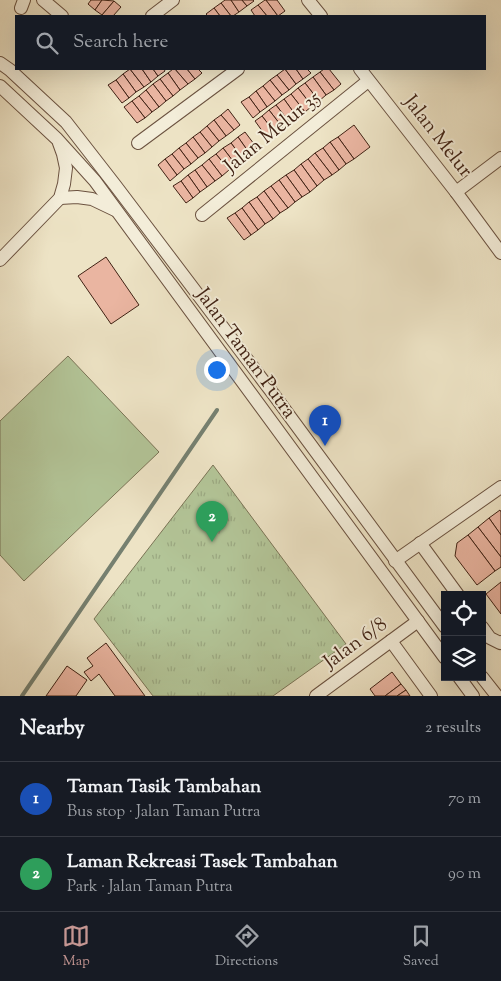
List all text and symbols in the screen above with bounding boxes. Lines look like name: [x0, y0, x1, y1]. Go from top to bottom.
search box: [15, 15, 486, 70]
icon: search: [33, 29, 61, 57]
text: Search here: [73, 29, 168, 56]
street label: Jalan Melur 35: [218, 85, 328, 182]
street label: Jalan Melur: [395, 89, 479, 185]
street label: Jalan Taman Putra: [187, 282, 302, 425]
your location: [204, 357, 230, 383]
pin: 1: [309, 405, 341, 446]
pin: 2: [196, 501, 228, 542]
map controls: [441, 591, 486, 681]
button: locate: [441, 591, 486, 636]
street label: Jalan 6/8: [317, 611, 394, 678]
button: layers: [441, 636, 486, 681]
text: Nearby: [20, 714, 85, 744]
text: 2 results: [425, 717, 481, 740]
text: Taman Tasik Tambahan: [67, 774, 261, 801]
text: 1: [33, 788, 39, 811]
text: 70 m: [448, 788, 481, 811]
text: Bus stop · Jalan Taman Putra: [67, 801, 260, 824]
text: Laman Rekreasi Tasek Tambahan: [67, 849, 338, 876]
text: 2: [32, 863, 40, 886]
text: 90 m: [448, 863, 481, 886]
text: Park · Jalan Taman Putra: [67, 876, 233, 899]
tab: Map: [62, 922, 90, 972]
tab: Directions: [215, 922, 278, 972]
tab: Saved: [403, 922, 439, 972]

